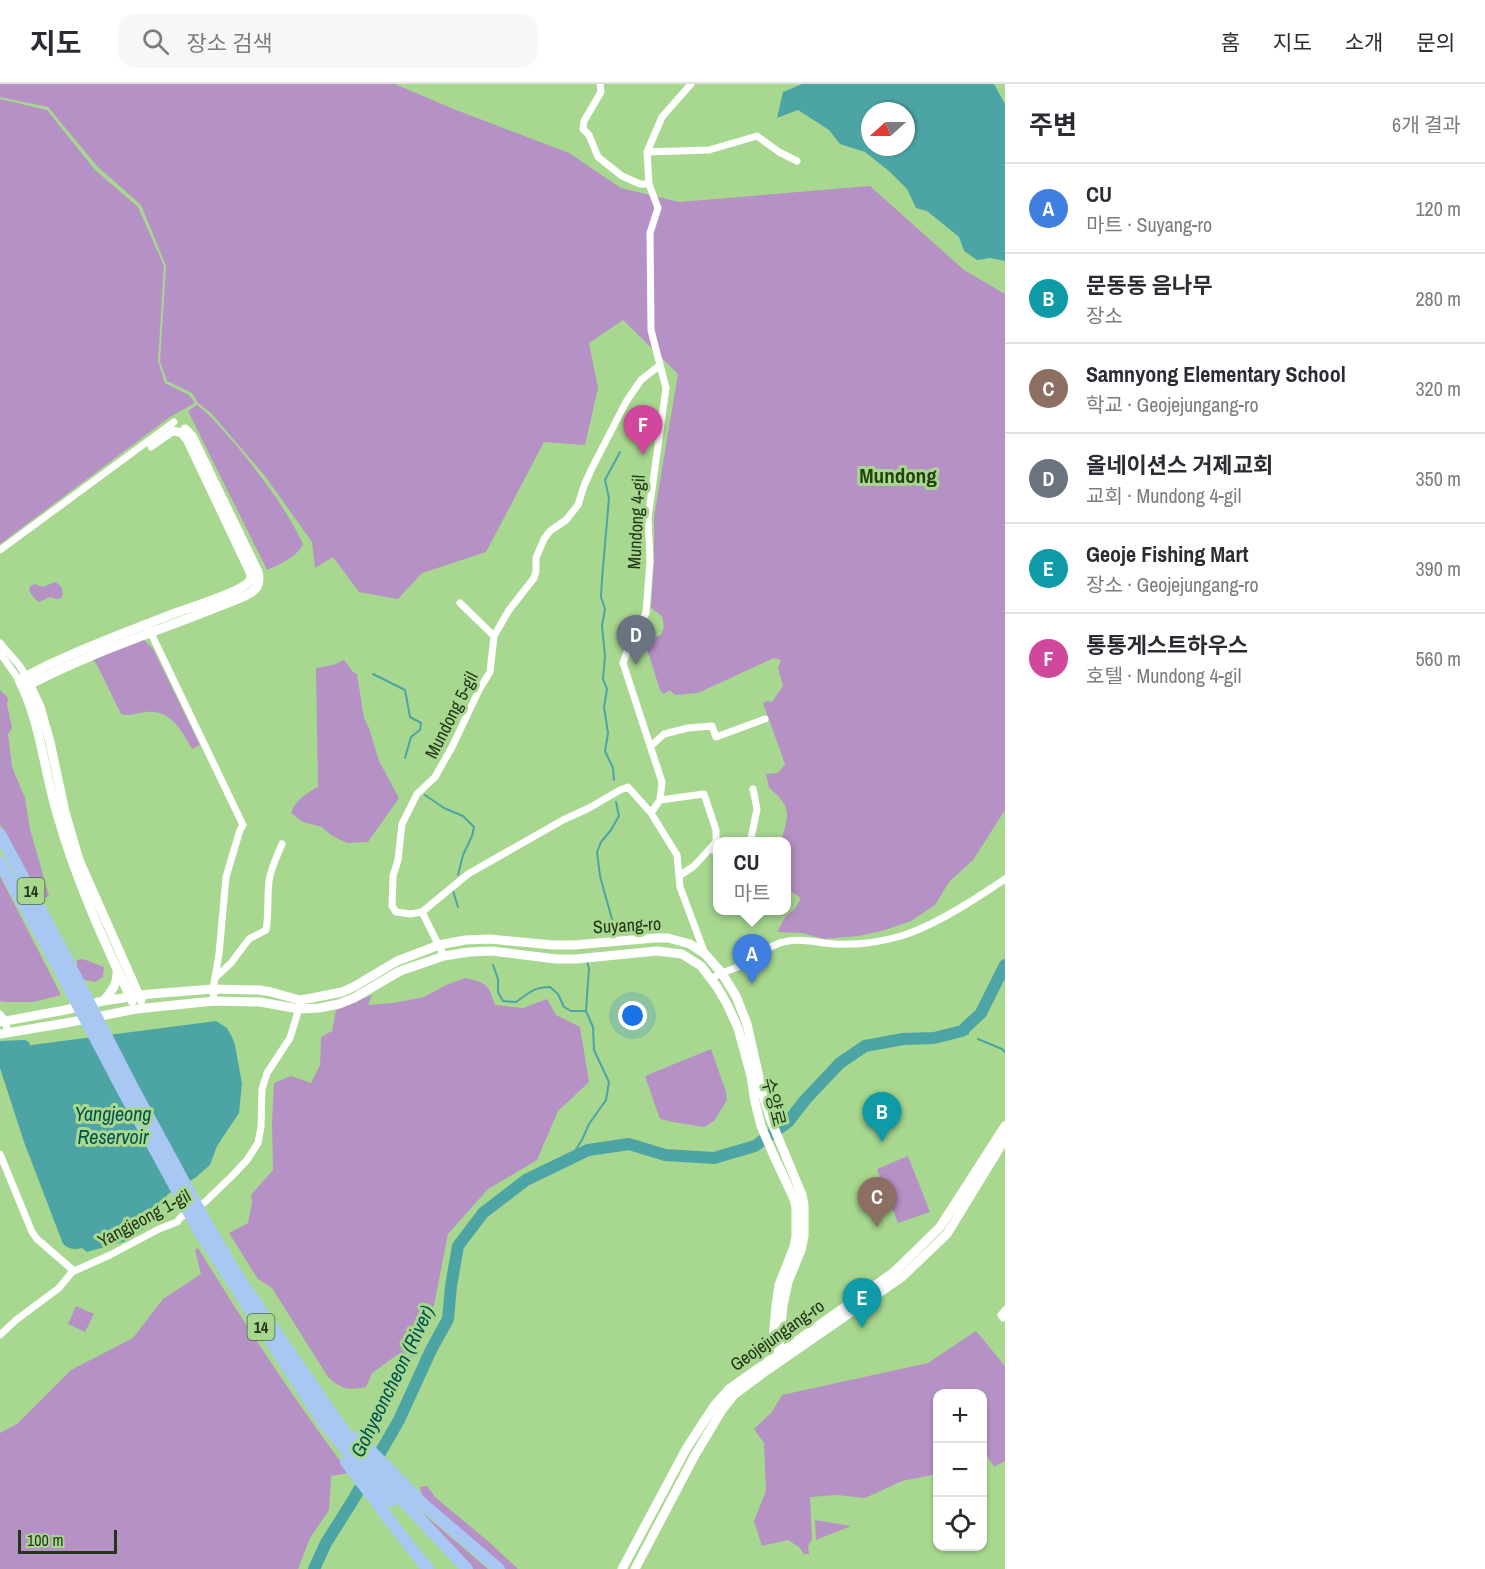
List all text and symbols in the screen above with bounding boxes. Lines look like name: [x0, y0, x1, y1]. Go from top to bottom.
search box: [118, 14, 538, 68]
text: 지도: [30, 24, 82, 62]
icon: search: [139, 25, 172, 58]
text: 장소 검색: [187, 28, 273, 58]
text: 홈: [1221, 28, 1240, 57]
text: 지도: [1273, 28, 1312, 57]
text: 소개: [1345, 28, 1383, 57]
text: 문의: [1416, 28, 1455, 57]
north arrow: [861, 102, 915, 156]
text: 주변: [1029, 107, 1077, 142]
text: 6개 결과: [1392, 111, 1461, 138]
text: CU: [1086, 179, 1112, 209]
text: A: [1043, 195, 1054, 222]
text: 120 m: [1415, 195, 1461, 222]
text: 마트 · Suyang-ro: [1086, 211, 1212, 238]
text: 문동동 음나무: [1086, 270, 1212, 300]
text: B: [1043, 285, 1054, 312]
text: 280 m: [1415, 285, 1461, 312]
text: 장소: [1086, 302, 1123, 329]
text: Samnyong Elementary School: [1086, 359, 1346, 389]
text: C: [1043, 375, 1054, 402]
text: 320 m: [1415, 375, 1461, 402]
text: 학교 · Geojejungang-ro: [1086, 391, 1259, 418]
pin: F: [624, 406, 662, 455]
text: 올네이션스 거제교회: [1086, 450, 1273, 480]
district label: Mundong: [859, 461, 937, 490]
text: D: [1043, 465, 1054, 492]
text: 350 m: [1415, 465, 1461, 492]
street label: Mundong 4-gil: [621, 474, 651, 570]
text: 교회 · Mundong 4-gil: [1086, 482, 1241, 509]
text: Geoje Fishing Mart: [1086, 539, 1248, 569]
text: E: [1043, 555, 1054, 582]
text: 390 m: [1415, 555, 1461, 582]
text: 장소 · Geojejungang-ro: [1086, 571, 1259, 598]
pin: D: [616, 616, 656, 665]
text: 통통게스트하우스: [1086, 630, 1248, 660]
text: F: [1043, 645, 1054, 672]
text: 560 m: [1415, 645, 1461, 672]
text: 호텔 · Mundong 4-gil: [1086, 662, 1241, 689]
street label: Mundong 5-gil: [418, 667, 484, 763]
popup: [713, 837, 791, 915]
text: CU: [734, 847, 760, 877]
road number: 14: [18, 878, 44, 904]
text: 마트: [734, 879, 770, 906]
street label: Suyang-ro: [592, 911, 662, 939]
pin: A: [732, 934, 771, 984]
your location: [618, 1001, 647, 1030]
street label: 수양로: [756, 1075, 792, 1129]
pin: B: [862, 1092, 902, 1142]
water label: Yangjeong Reservoir: [75, 1100, 151, 1150]
pin: C: [858, 1178, 896, 1227]
street label: Yangjeong 1-gil: [93, 1183, 195, 1253]
pin: E: [842, 1278, 882, 1328]
street label: Geojejungang-ro: [725, 1293, 829, 1377]
water label: Gohyeoncheon (River): [344, 1301, 440, 1461]
road number: 14: [248, 1314, 274, 1340]
map controls: [933, 1389, 987, 1551]
button: +: [933, 1389, 987, 1443]
button: −: [933, 1443, 987, 1497]
button: locate: [933, 1497, 987, 1551]
scale bar: [18, 1527, 117, 1554]
text: 100 m: [27, 1529, 63, 1551]

